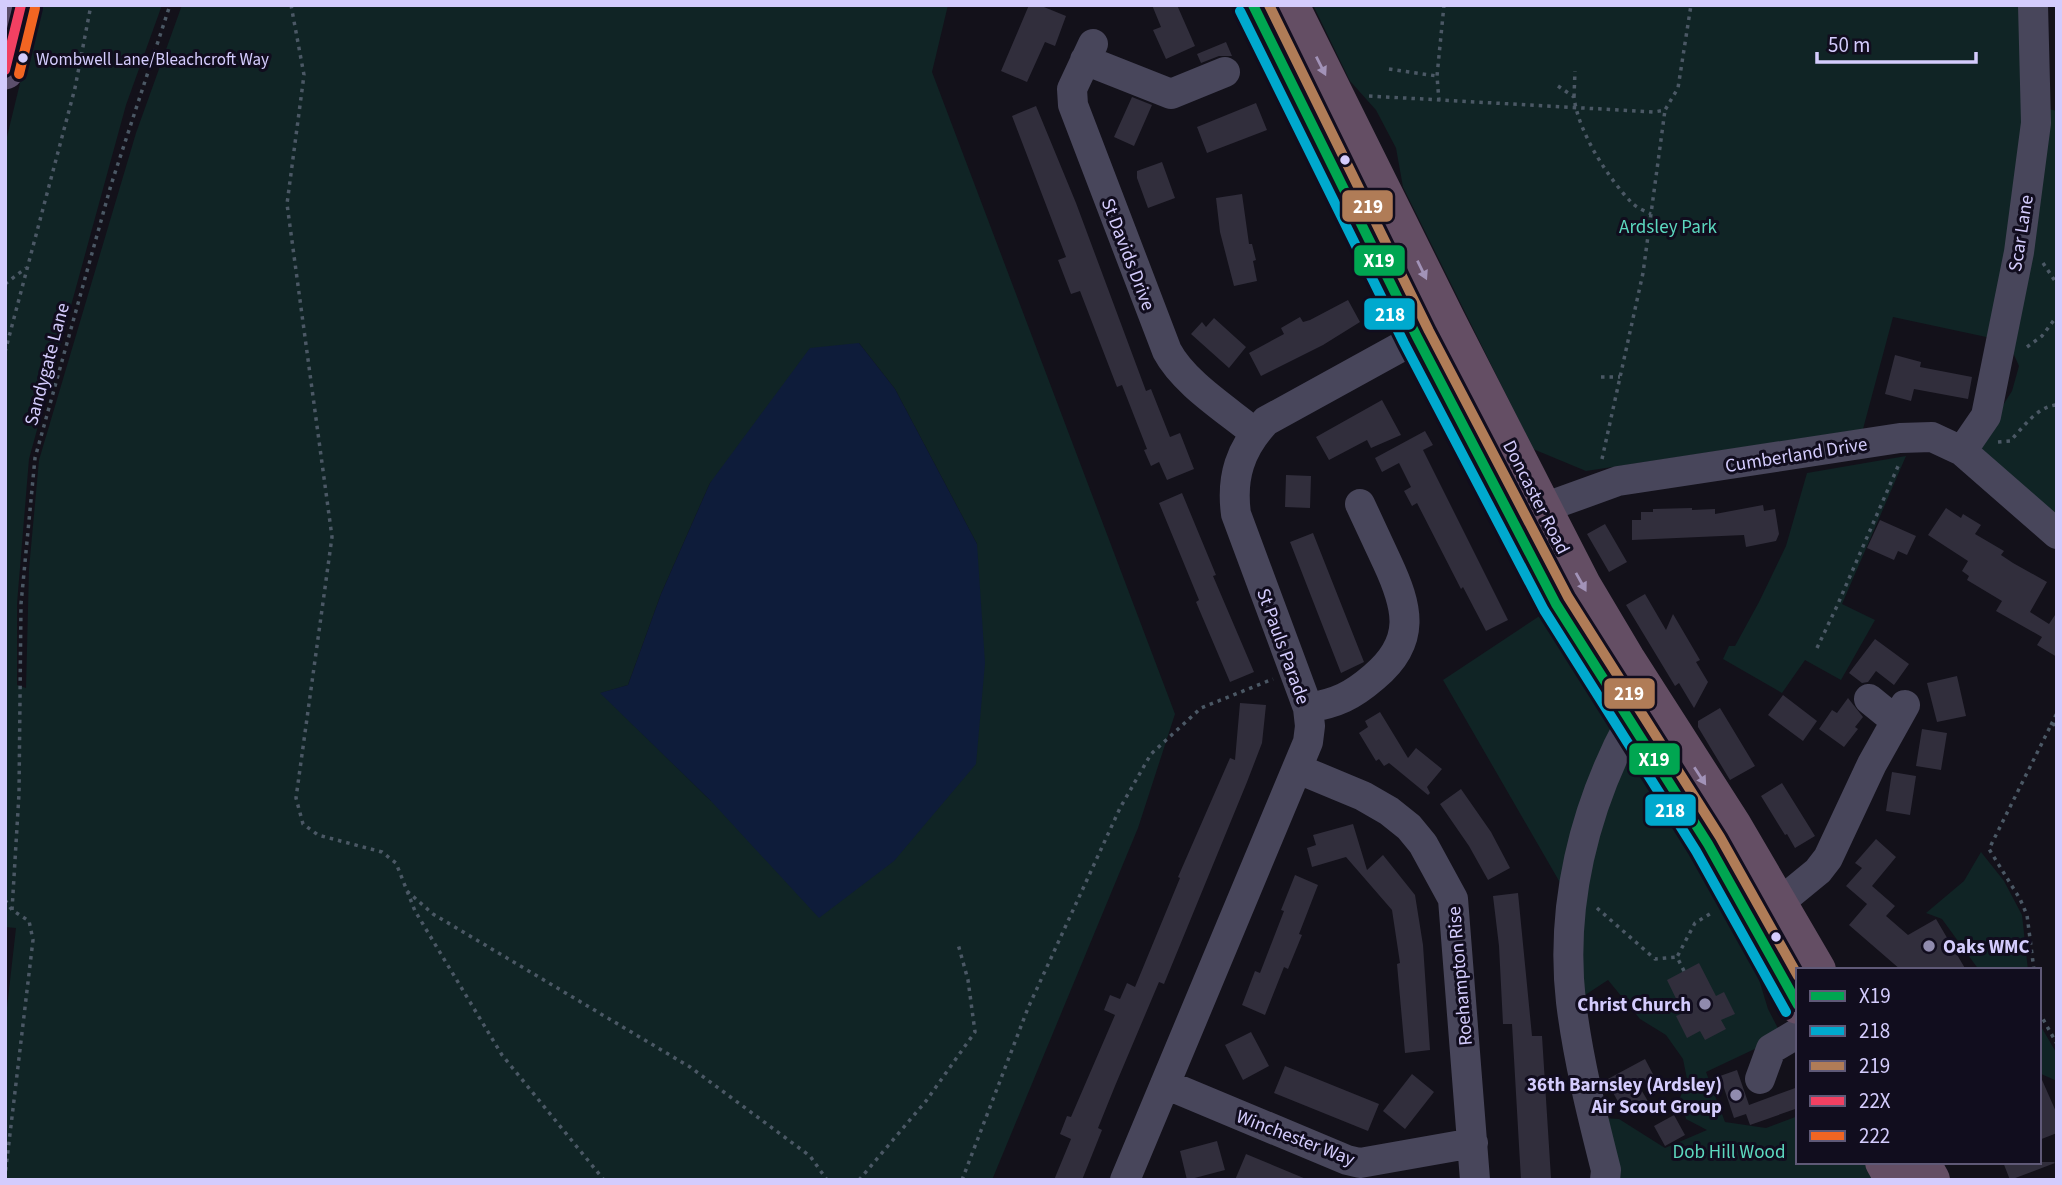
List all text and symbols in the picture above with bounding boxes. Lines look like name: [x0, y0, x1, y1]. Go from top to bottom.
scale bar: [1817, 21, 1976, 65]
text: 50 m: [1828, 30, 1870, 60]
place label: Wombwell Lane/Bleachcroft Way: [36, 48, 269, 72]
marker: Wombwell Lane/Bleachcroft Way: [16, 51, 30, 65]
one-way arrow: [1315, 56, 1326, 76]
unlabelled marker: [1338, 153, 1352, 167]
line badge: 219: [1341, 189, 1394, 223]
street label: Scar Lane: [2002, 193, 2041, 273]
text: 219: [1353, 194, 1383, 221]
street label: St Davids Drive: [1094, 195, 1161, 315]
park label: Ardsley Park: [1619, 214, 1717, 241]
line badge: X19: [1353, 244, 1406, 277]
text: X19: [1364, 248, 1394, 275]
one-way arrow: [1416, 260, 1427, 280]
line badge: 218: [1363, 297, 1416, 331]
street label: Sandygate Lane: [18, 300, 77, 429]
text: 218: [1375, 302, 1405, 329]
street label: Cumberland Drive: [1723, 431, 1869, 480]
street label: Doncaster Road: [1495, 436, 1576, 559]
one-way arrow: [1575, 572, 1587, 592]
street label: St Pauls Parade: [1249, 585, 1316, 708]
line badge: 219: [1603, 677, 1656, 710]
text: 219: [1614, 681, 1644, 708]
line badge: X19: [1628, 742, 1681, 776]
text: X19: [1639, 747, 1669, 774]
one-way arrow: [1693, 766, 1706, 785]
line badge: 218: [1644, 793, 1697, 827]
text: 218: [1655, 798, 1685, 825]
street label: Roehampton Rise: [1441, 905, 1480, 1047]
unlabelled marker: [1769, 930, 1783, 944]
place label: Oaks WMC: [1943, 934, 2030, 961]
marker: Oaks WMC: [1921, 938, 1937, 954]
legend: [1796, 968, 2041, 1164]
text: X19: [1859, 981, 1891, 1011]
place label: Christ Church: [1577, 992, 1691, 1019]
marker: Christ Church: [1697, 996, 1713, 1012]
text: 218: [1859, 1016, 1890, 1046]
text: 219: [1859, 1051, 1890, 1081]
place label: 36th Barnsley (Ardsley) Air Scout Group: [1527, 1072, 1722, 1121]
text: 22X: [1859, 1086, 1891, 1116]
marker: 36th Barnsley (Ardsley) Air Scout Group: [1728, 1087, 1744, 1103]
street label: Winchester Way: [1232, 1103, 1359, 1173]
text: 222: [1859, 1121, 1890, 1151]
park label: Dob Hill Wood: [1673, 1139, 1785, 1166]

